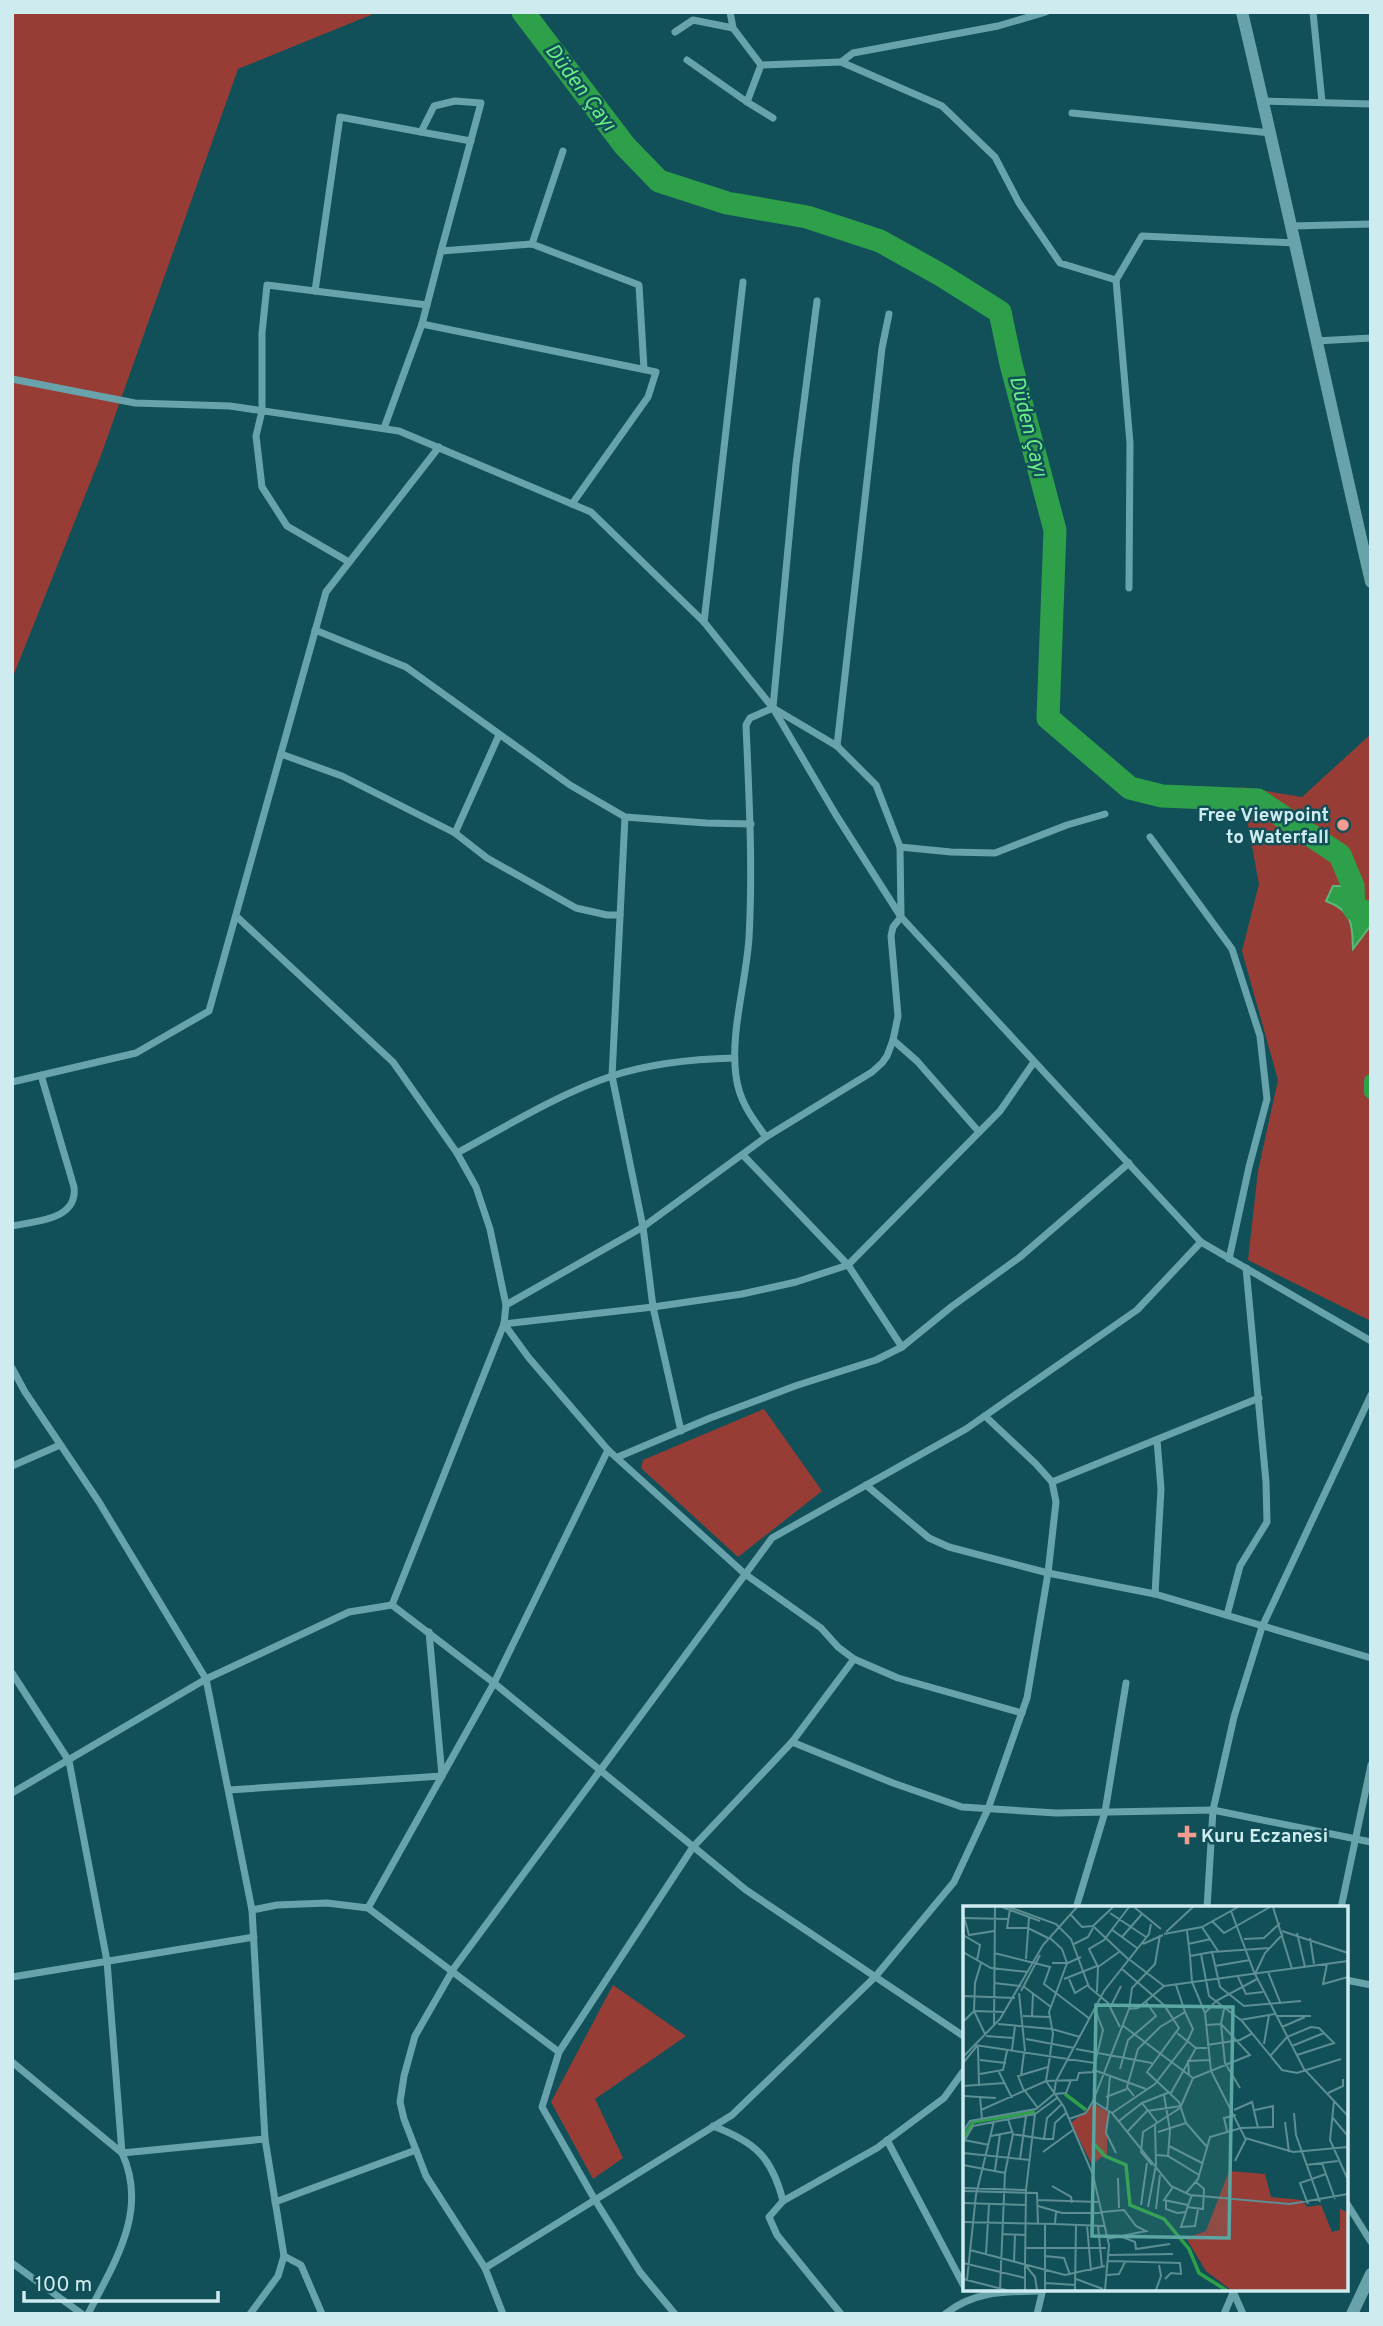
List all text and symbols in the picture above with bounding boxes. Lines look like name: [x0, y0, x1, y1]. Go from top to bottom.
water label: Düden Çayı: [538, 39, 622, 138]
water label: Düden Çayı: [1002, 373, 1053, 480]
place label: Free Viewpoint to Waterfall: [1198, 804, 1329, 850]
marker: Free Viewpoint to Waterfall: [1335, 817, 1351, 833]
place label: Kuru Eczanesi: [1201, 1825, 1328, 1849]
marker: Kuru Eczanesi: [1179, 1827, 1195, 1843]
inset map: [963, 1906, 1348, 2291]
scale bar: [24, 2260, 219, 2304]
text: 100 m: [35, 2272, 92, 2299]

